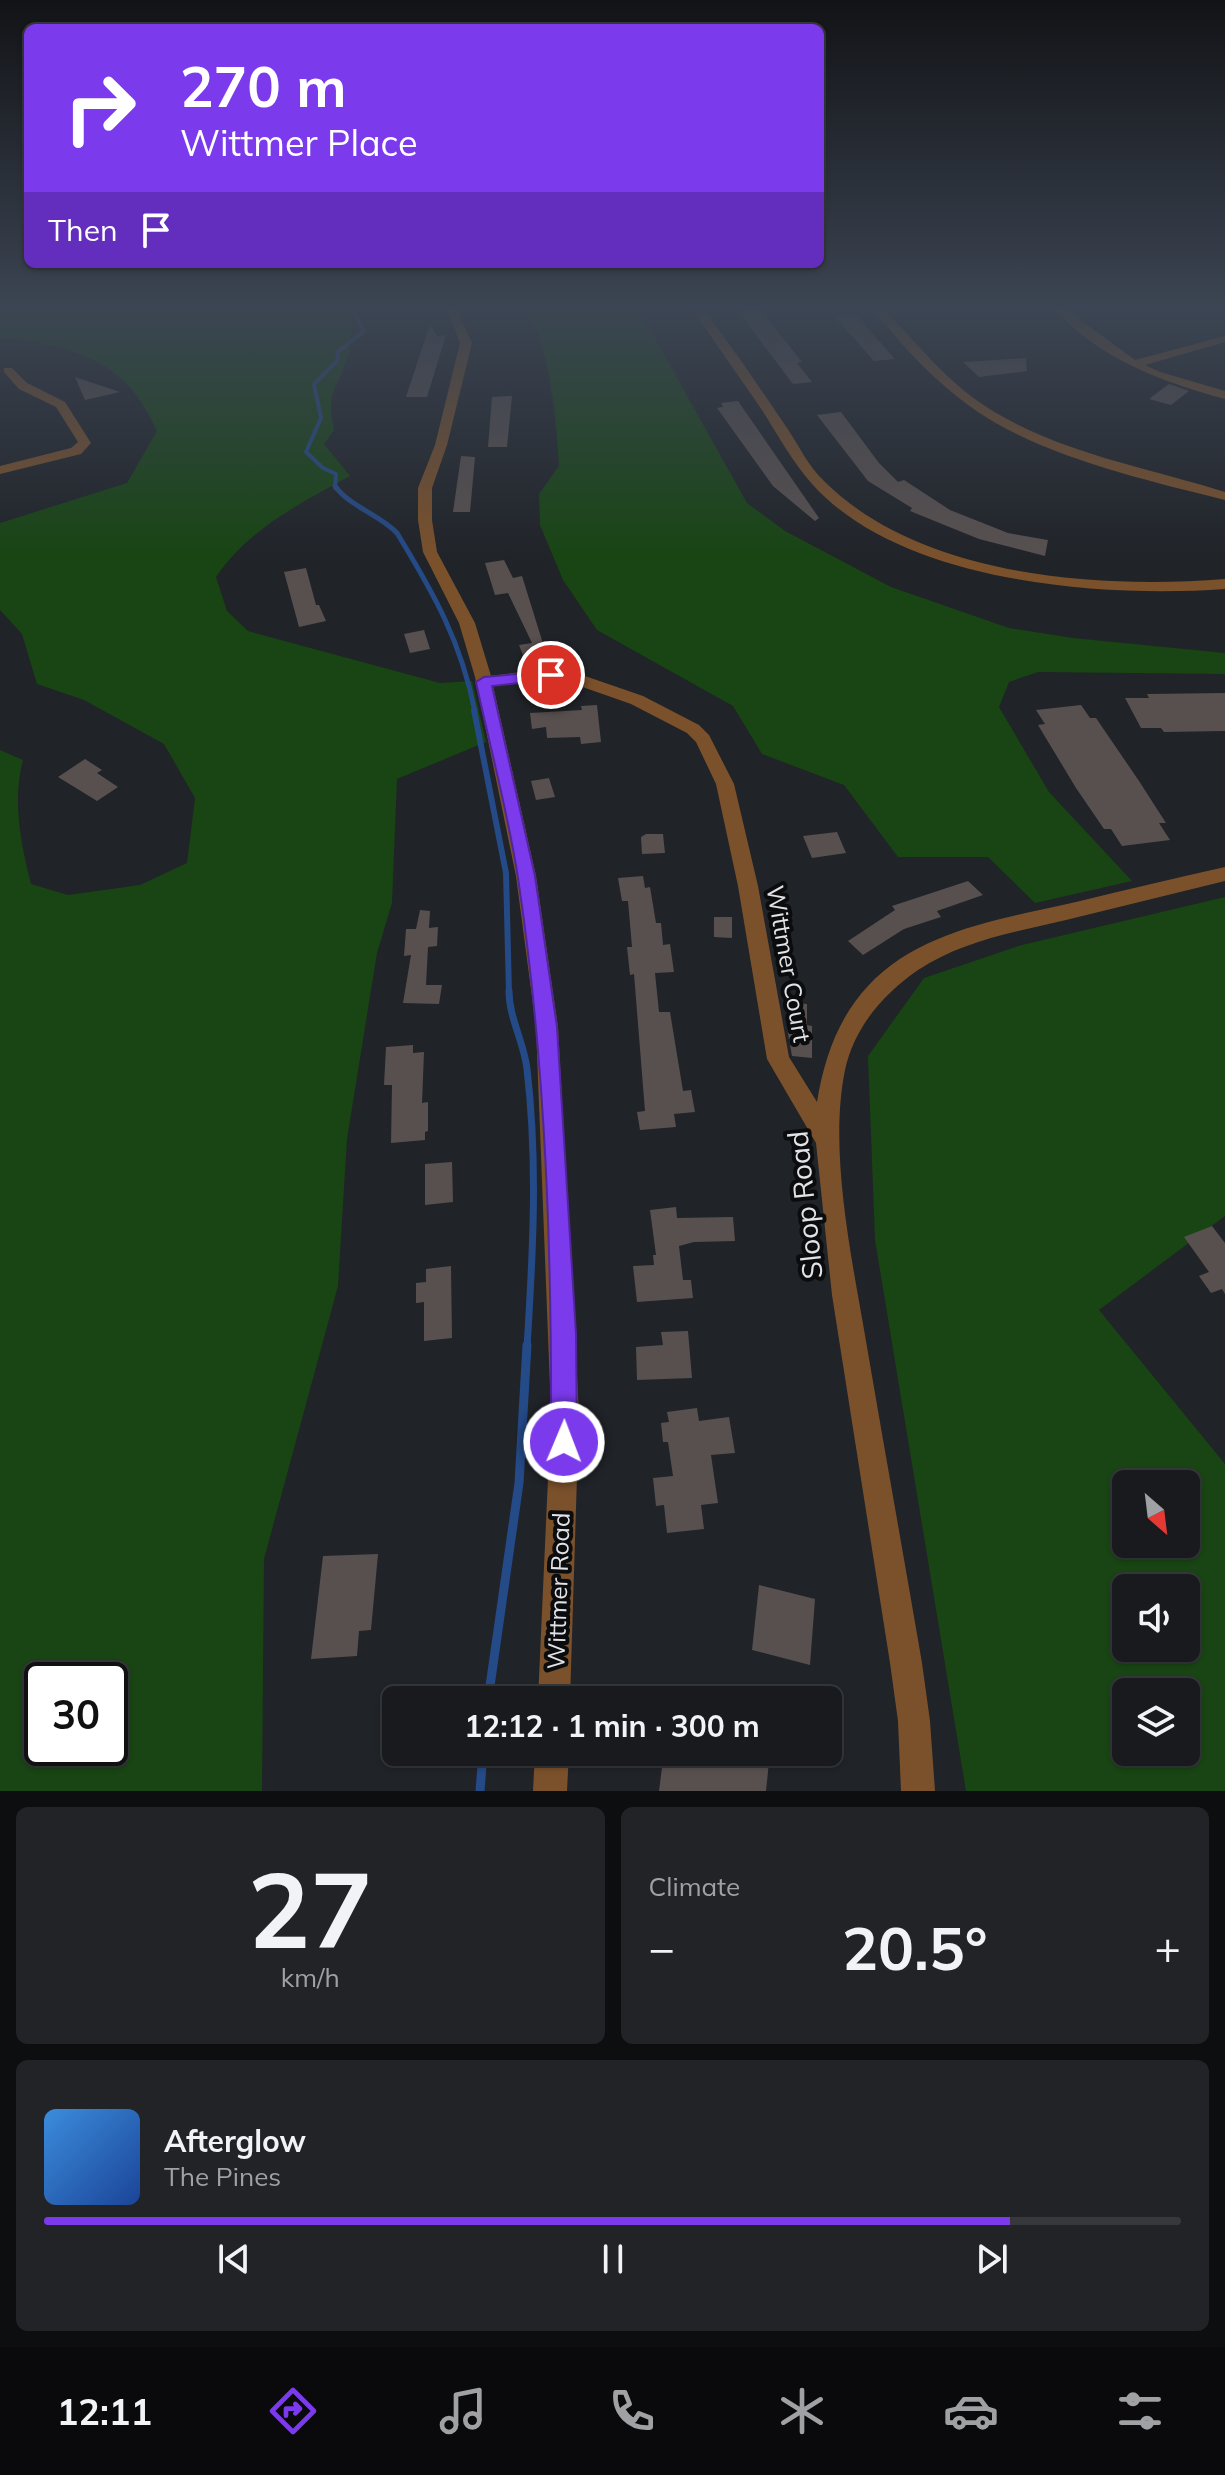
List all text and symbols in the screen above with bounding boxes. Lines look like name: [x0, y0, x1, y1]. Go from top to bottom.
text: 270 m: [180, 51, 347, 121]
icon: right: [48, 56, 152, 160]
text: Wittmer Place: [180, 120, 418, 165]
icon: arrive: [134, 208, 178, 252]
text: Then: [48, 211, 118, 249]
pin: [517, 641, 585, 709]
icon: arrive: [529, 653, 573, 697]
street label: Wittmer Court: [760, 883, 818, 1045]
street label: Sloop Road: [779, 1129, 830, 1281]
position arrow: [522, 1400, 606, 1484]
north arrow: [1112, 1470, 1200, 1558]
map controls: [1112, 1470, 1200, 1766]
street label: Wittmer Road: [540, 1512, 576, 1670]
button: sound: [1112, 1574, 1200, 1662]
speed limit sign: 30: [24, 1662, 128, 1766]
button: layers: [1112, 1678, 1200, 1766]
text: 12:12 · 1 min · 300 m: [464, 1707, 760, 1745]
text: 27: [248, 1843, 373, 1974]
text: Climate: [649, 1870, 740, 1903]
text: 20.5°: [842, 1910, 988, 1985]
text: −: [649, 1920, 675, 1975]
text: +: [1155, 1920, 1181, 1975]
text: km/h: [281, 1961, 340, 1994]
text: Afterglow: [164, 2122, 306, 2160]
text: The Pines: [164, 2160, 281, 2193]
icon: previous: [212, 2237, 256, 2281]
icon: pause: [591, 2237, 635, 2281]
icon: next: [970, 2237, 1014, 2281]
icon: directions: [265, 2383, 321, 2439]
icon: music: [435, 2383, 491, 2439]
icon: phone: [604, 2383, 660, 2439]
icon: climate: [774, 2383, 830, 2439]
icon: car: [943, 2383, 999, 2439]
icon: filters: [1112, 2383, 1168, 2439]
text: 12:11: [57, 2389, 152, 2434]

